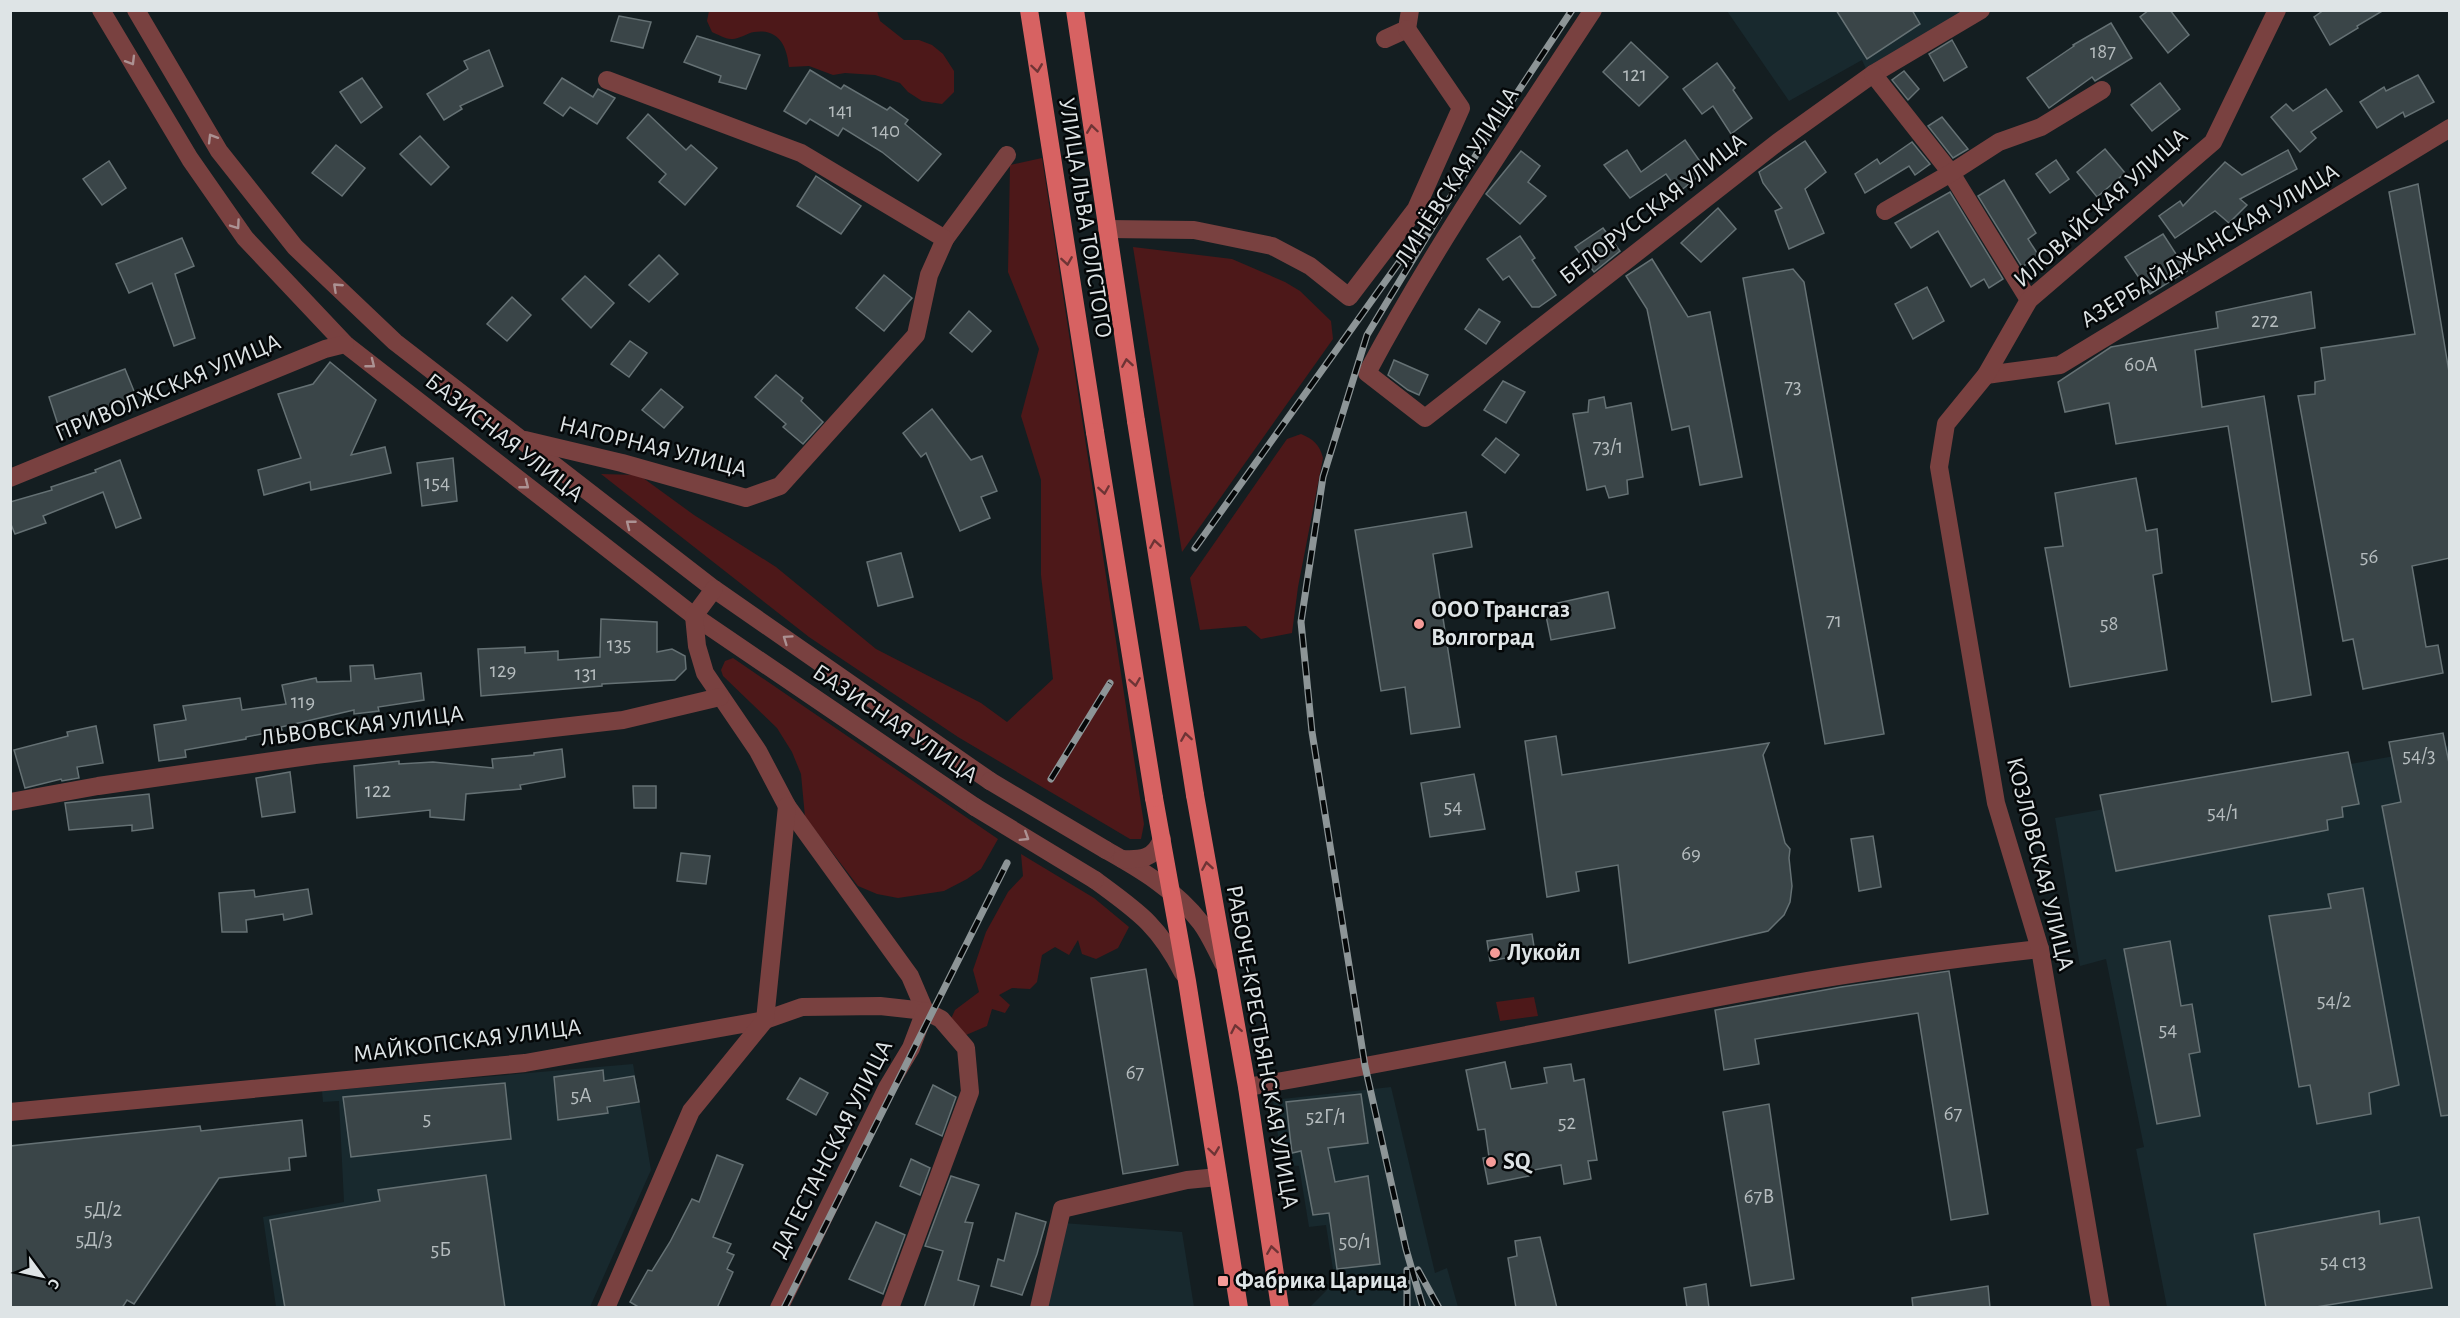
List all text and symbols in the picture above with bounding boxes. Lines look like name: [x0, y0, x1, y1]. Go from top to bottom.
house number: 187: [2090, 41, 2116, 62]
one-way arrow: [124, 55, 135, 65]
one-way arrow: [1031, 64, 1043, 73]
house number: 121: [1623, 64, 1647, 85]
street label: ЛИНЁВСКАЯ УЛИЦА: [1389, 83, 1524, 271]
street label: УЛИЦА ЛЬВА ТОЛСТОГО: [1054, 96, 1116, 340]
house number: 141: [829, 100, 853, 121]
house number: 140: [872, 120, 900, 141]
one-way arrow: [1086, 124, 1098, 134]
street label: ИЛОВАЙСКАЯ УЛИЦА: [2009, 124, 2193, 292]
street label: БЕЛОРУССКАЯ УЛИЦА: [1555, 129, 1751, 289]
one-way arrow: [208, 134, 219, 144]
street label: АЗЕРБАЙДЖАНСКАЯ УЛИЦА: [2077, 159, 2343, 333]
one-way arrow: [229, 218, 240, 229]
one-way arrow: [1060, 256, 1073, 266]
one-way arrow: [333, 283, 343, 294]
house number: 272: [2251, 310, 2279, 331]
street label: ПРИВОЛЖСКАЯ УЛИЦА: [52, 330, 284, 446]
house number: 60А: [2124, 354, 2158, 375]
one-way arrow: [365, 357, 376, 368]
one-way arrow: [1121, 359, 1133, 368]
street label: БАЗИСНАЯ УЛИЦА: [420, 369, 588, 507]
house number: 73: [1784, 376, 1802, 397]
street label: НАГОРНАЯ УЛИЦА: [557, 412, 749, 482]
house number: 73/1: [1593, 436, 1623, 457]
house number: 154: [424, 472, 450, 493]
one-way arrow: [518, 478, 529, 489]
one-way arrow: [1097, 485, 1110, 495]
one-way arrow: [626, 520, 637, 531]
one-way arrow: [1149, 540, 1162, 550]
house number: 56: [2360, 546, 2378, 567]
place label: ООО Трансгаз Волгоград: [1431, 598, 1570, 650]
house number: 71: [1826, 610, 1842, 631]
house number: 58: [2100, 613, 2118, 634]
marker: ООО Трансгаз Волгоград: [1412, 617, 1426, 631]
house number: 135: [607, 634, 631, 655]
one-way arrow: [783, 635, 794, 646]
house number: 129: [490, 660, 516, 681]
street label: БАЗИСНАЯ УЛИЦА: [808, 660, 982, 788]
house number: 131: [574, 663, 598, 684]
one-way arrow: [1128, 677, 1141, 687]
house number: 119: [291, 691, 315, 712]
street label: ЛЬВОВСКАЯ УЛИЦА: [259, 702, 465, 750]
one-way arrow: [1180, 732, 1192, 741]
house number: 54/3: [2402, 745, 2436, 766]
street label: КОЗЛОВСКАЯ УЛИЦА: [2002, 755, 2078, 973]
house number: 122: [365, 780, 391, 801]
house number: 54: [1444, 796, 1462, 817]
house number: 54/1: [2207, 802, 2239, 823]
one-way arrow: [1019, 830, 1029, 842]
house number: 69: [1681, 843, 1701, 864]
one-way arrow: [1201, 861, 1214, 871]
street label: РАБОЧЕ-КРЕСТЬЯНСКАЯ УЛИЦА: [1222, 883, 1302, 1211]
place label: Лукойл: [1507, 941, 1581, 965]
marker: Лукойл: [1488, 946, 1502, 960]
house number: 54/2: [2317, 990, 2351, 1011]
street label: МАЙКОПСКАЯ УЛИЦА: [352, 1015, 582, 1067]
house number: 54: [2159, 1019, 2177, 1040]
one-way arrow: [1230, 1025, 1243, 1035]
street label: ДАГЕСТАНСКАЯ УЛИЦА: [767, 1036, 897, 1262]
house number: 67: [1126, 1062, 1145, 1083]
house number: 5А: [570, 1085, 592, 1106]
house number: 67: [1944, 1103, 1963, 1124]
house number: 52Г/1: [1305, 1106, 1347, 1127]
house number: 5: [423, 1108, 431, 1129]
house number: 52: [1558, 1112, 1576, 1133]
one-way arrow: [1208, 1146, 1220, 1156]
place label: SQ: [1503, 1150, 1533, 1174]
marker: SQ: [1484, 1155, 1498, 1169]
house number: 67В: [1744, 1186, 1774, 1207]
house number: 5Д/2: [84, 1199, 122, 1220]
house number: 5Д/3: [75, 1229, 113, 1250]
house number: 50/1: [1338, 1231, 1372, 1252]
house number: 5Б: [431, 1239, 451, 1260]
one-way arrow: [1266, 1245, 1278, 1254]
north arrow: [12, 1246, 72, 1306]
house number: 54 с13: [2320, 1251, 2366, 1272]
place label: Фабрика Царица: [1235, 1269, 1408, 1293]
marker: Фабрика Царица: [1216, 1274, 1230, 1288]
text: С: [45, 1276, 63, 1292]

